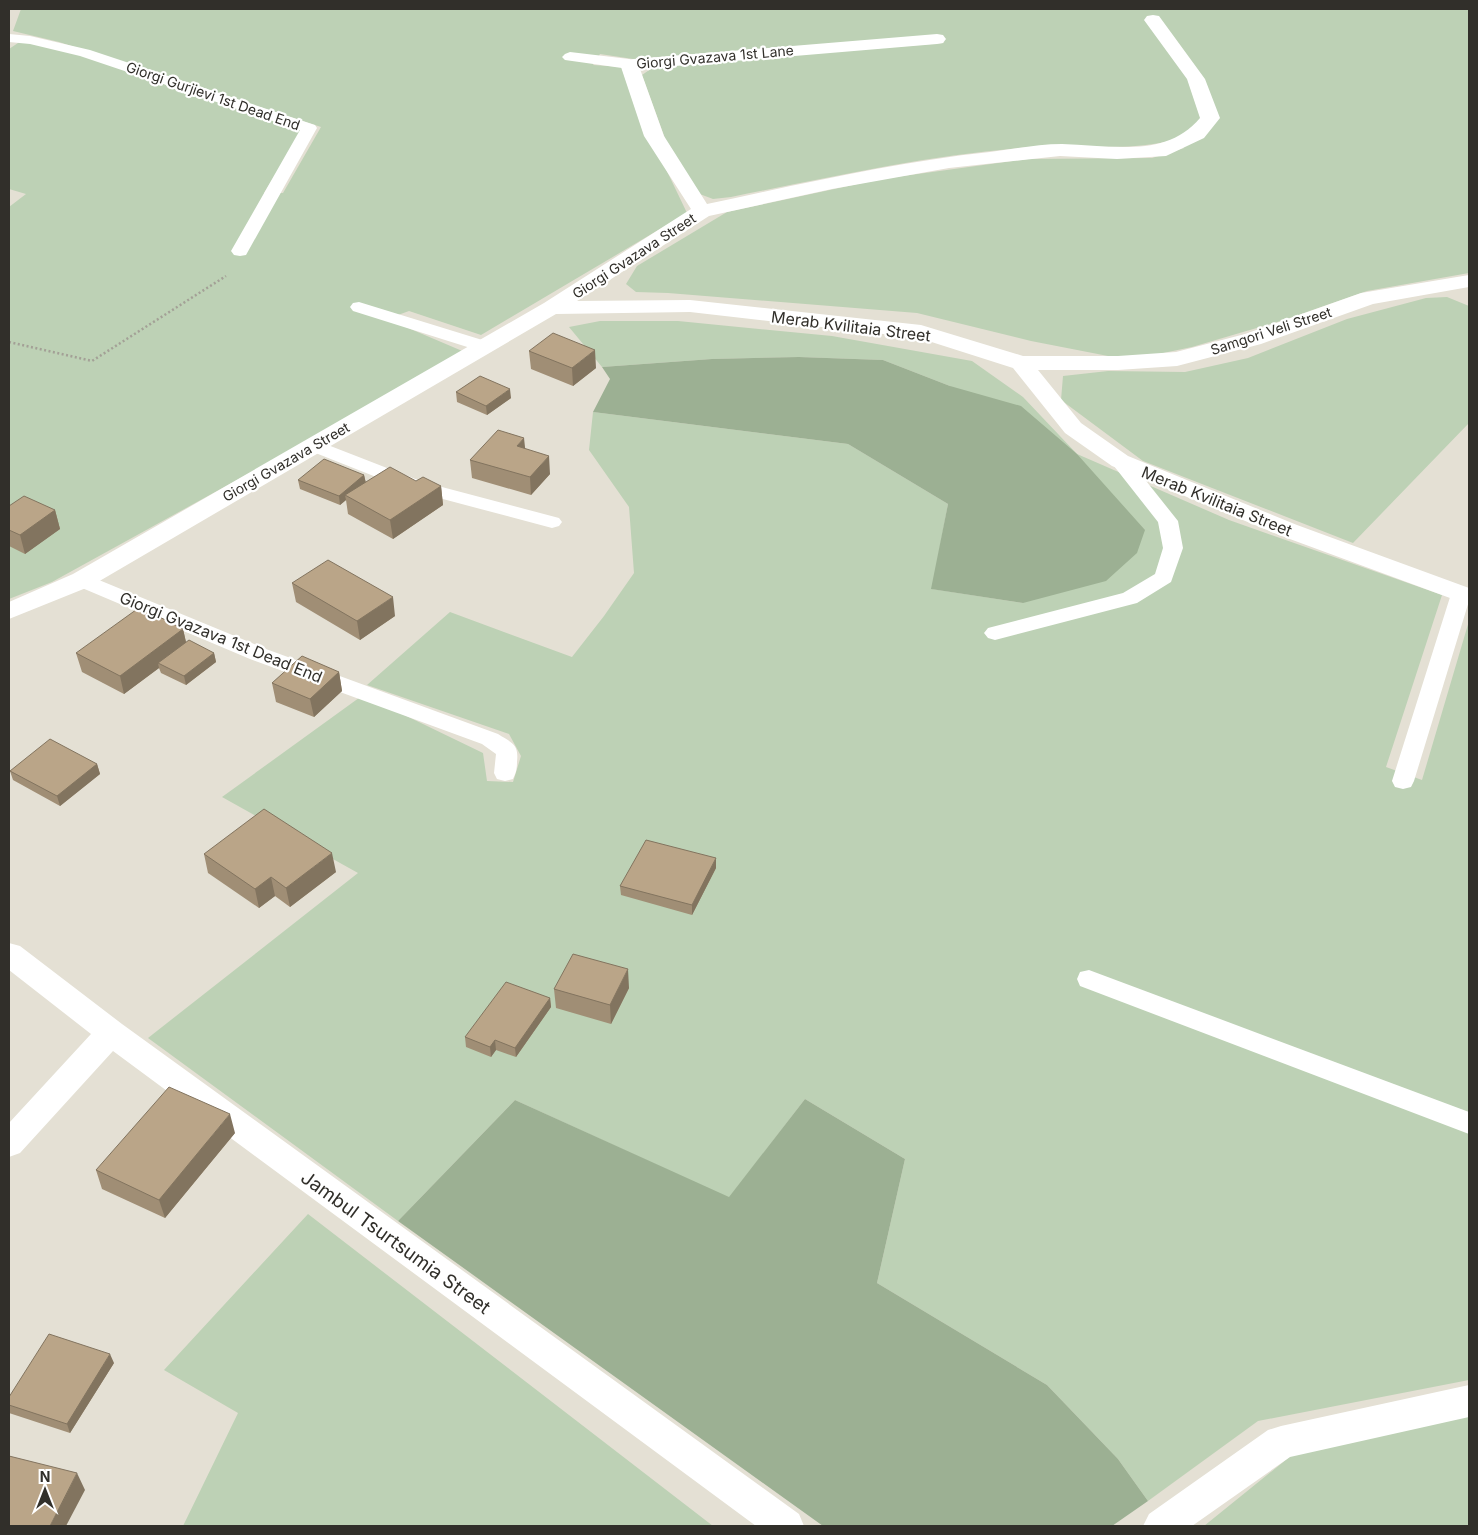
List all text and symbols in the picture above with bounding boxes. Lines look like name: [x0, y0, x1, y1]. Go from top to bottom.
street label: Giorgi Gvazava 1st Lane: [635, 41, 794, 72]
street label: Giorgi Gurjievi 1st Dead End: [124, 58, 302, 133]
street label: Giorgi Gvazava Street: [569, 209, 699, 302]
street label: Samgori Veli Street: [1208, 303, 1334, 358]
street label: Merab Kvilitaia Street: [770, 306, 932, 346]
street label: Giorgi Gvazava Street: [219, 418, 353, 505]
street label: Merab Kvilitaia Street: [1139, 462, 1295, 540]
street label: Giorgi Gvazava 1st Dead End: [117, 587, 325, 687]
street label: Jambul Tsurtsumia Street: [296, 1166, 495, 1319]
north arrow: [20, 1465, 70, 1515]
text: N: [40, 1468, 50, 1485]

